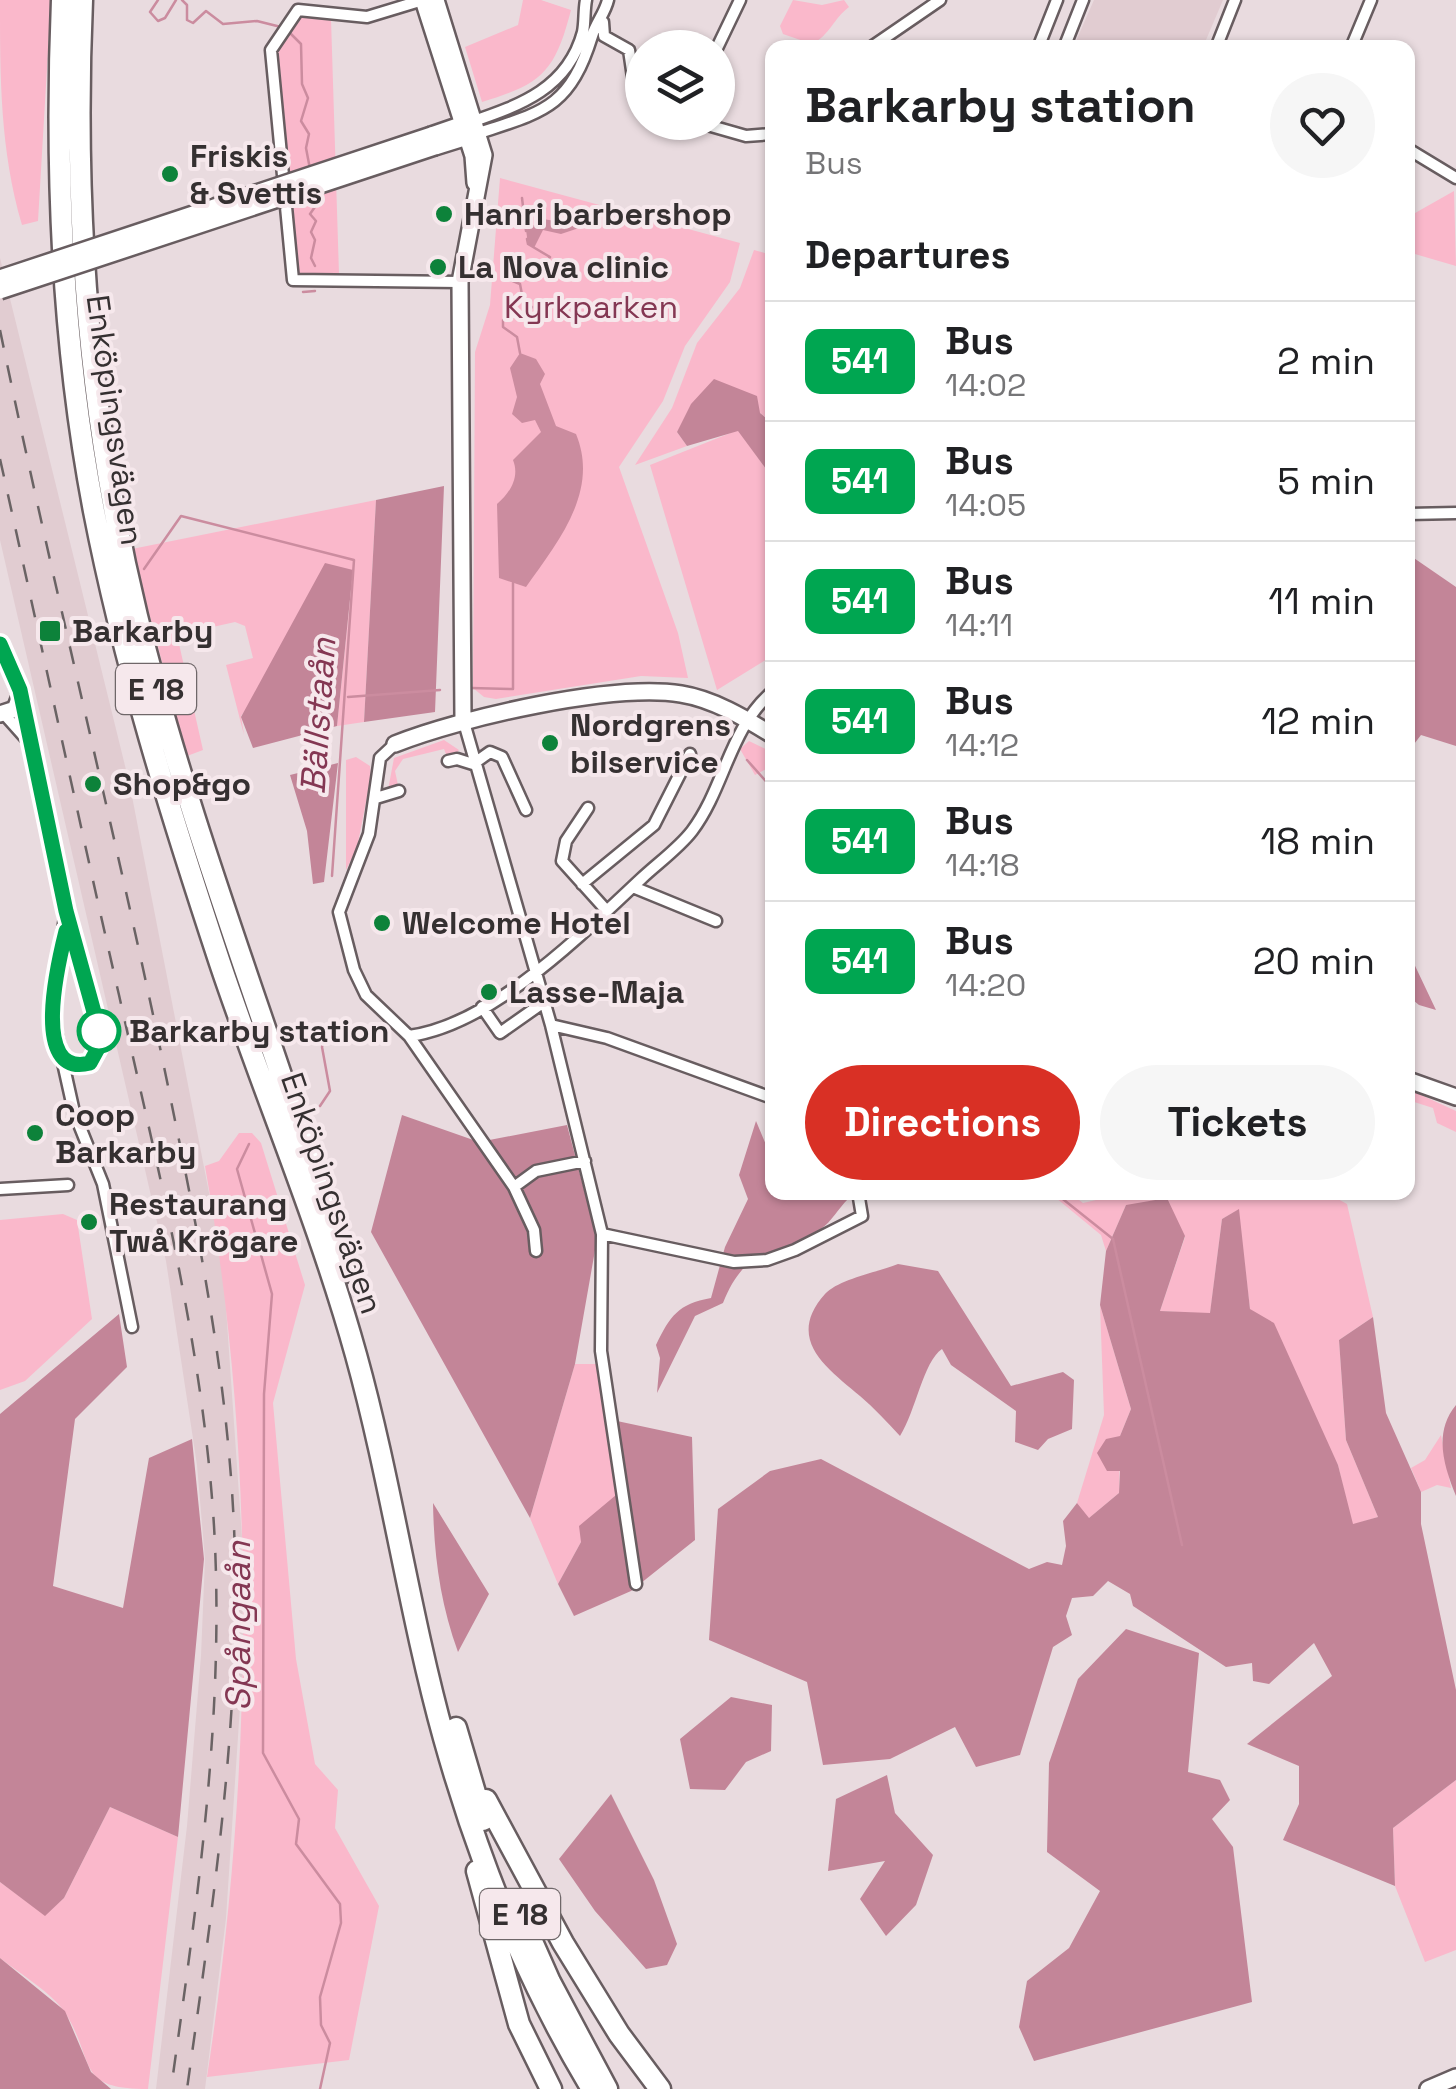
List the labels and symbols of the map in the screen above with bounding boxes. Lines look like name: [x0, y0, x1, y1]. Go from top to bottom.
place label: Friskis & Svettis: [190, 136, 322, 213]
marker: Friskis & Svettis: [159, 163, 181, 185]
place label: Hanri barbershop: [464, 194, 732, 234]
marker: Hanri barbershop: [433, 203, 455, 225]
place label: La Nova clinic: [458, 247, 669, 287]
marker: La Nova clinic: [427, 256, 449, 278]
park label: Kyrkparken: [504, 287, 678, 327]
street label: Enköpingsvägen: [78, 292, 152, 548]
place label: Barkarby: [72, 611, 213, 651]
marker: Barkarby: [37, 618, 63, 644]
water label: Bällstaån: [291, 636, 345, 795]
road number: E 18: [116, 664, 196, 714]
place label: Nordgrens bilservice: [570, 705, 731, 782]
marker: Nordgrens bilservice: [539, 732, 561, 754]
place label: Shop&go: [113, 764, 251, 804]
marker: Shop&go: [82, 773, 104, 795]
place label: Welcome Hotel: [402, 903, 631, 943]
marker: Welcome Hotel: [371, 912, 393, 934]
place label: Lasse-Maja: [509, 972, 684, 1012]
marker: Lasse-Maja: [478, 981, 500, 1003]
marker: Barkarby station: [78, 1010, 120, 1052]
place label: Barkarby station: [129, 1011, 389, 1051]
street label: Enköpingsvägen: [272, 1067, 392, 1319]
place label: Coop Barkarby: [55, 1095, 196, 1172]
marker: Coop Barkarby: [24, 1122, 46, 1144]
place label: Restaurang Twå Krögare: [109, 1184, 299, 1261]
marker: Restaurang Twå Krögare: [78, 1211, 100, 1233]
water label: Spångaån: [216, 1541, 260, 1711]
road number: E 18: [480, 1889, 560, 1939]

